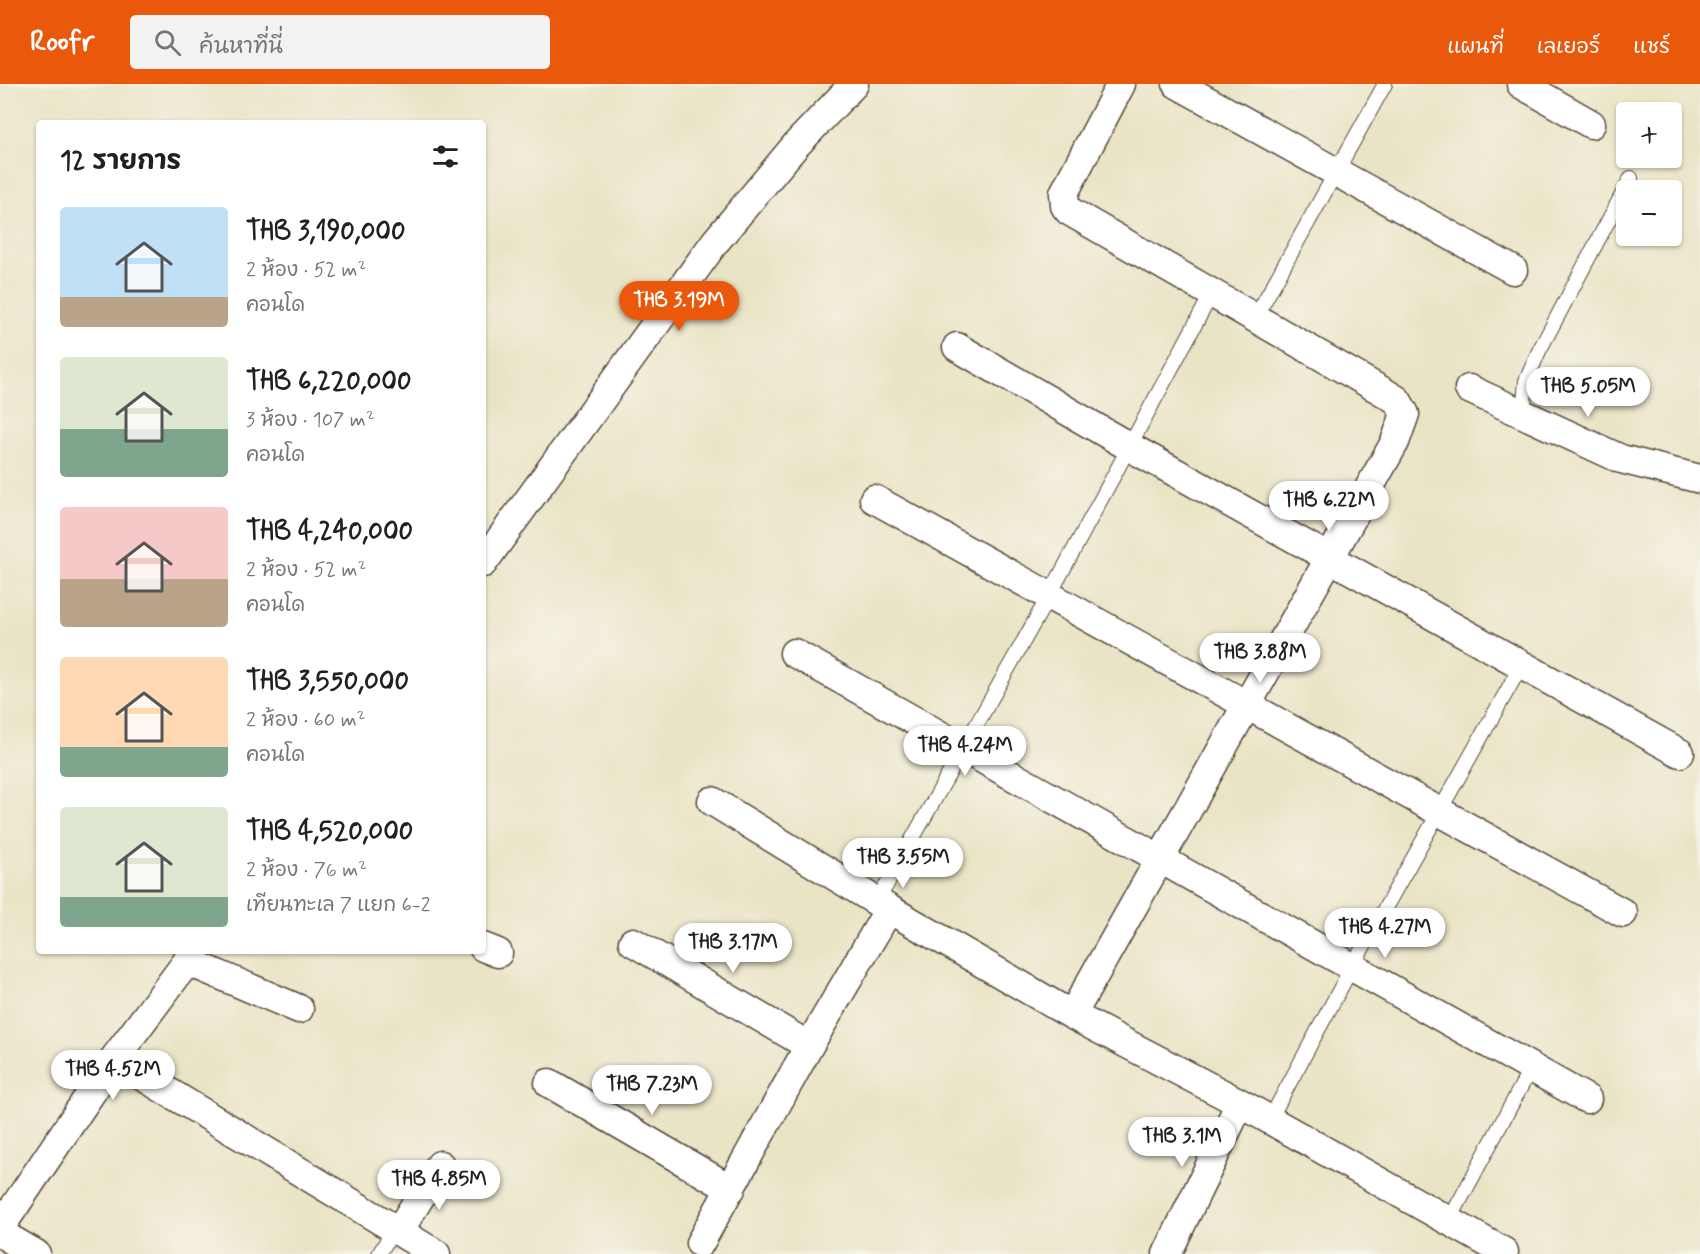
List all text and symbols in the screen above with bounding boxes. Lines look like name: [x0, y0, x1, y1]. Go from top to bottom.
search box: [130, 15, 550, 69]
text: Roofr: [30, 24, 94, 61]
icon: search: [151, 26, 184, 59]
text: ค้นหาที่นี่: [199, 33, 283, 61]
text: แผนที่: [1447, 33, 1504, 61]
text: เลเยอร์: [1537, 33, 1600, 61]
text: แชร์: [1633, 33, 1670, 61]
map controls: [1616, 102, 1682, 246]
button: +: [1616, 102, 1682, 168]
icon: filters: [429, 140, 462, 173]
text: 12 รายการ: [60, 145, 181, 179]
button: −: [1616, 180, 1682, 246]
text: THB 3,190,000: [246, 215, 406, 249]
icon: home: [108, 231, 180, 303]
text: 2 ห้อง · 52 m²: [246, 257, 366, 284]
pin: THB 3.19M: [610, 281, 748, 332]
text: THB 3.19M: [633, 287, 725, 314]
text: คอนโด: [246, 292, 305, 319]
text: THB 6,220,000: [246, 365, 411, 399]
pin: THB 5.05M: [1519, 367, 1657, 418]
text: THB 5.05M: [1540, 373, 1636, 400]
icon: home: [108, 381, 180, 453]
text: 3 ห้อง · 107 m²: [246, 407, 375, 434]
text: คอนโด: [246, 442, 305, 469]
pin: THB 6.22M: [1260, 481, 1398, 532]
text: THB 6.22M: [1283, 487, 1375, 514]
text: THB 4,240,000: [246, 515, 413, 549]
icon: home: [108, 531, 180, 603]
text: 2 ห้อง · 52 m²: [246, 557, 366, 584]
text: คอนโด: [246, 592, 305, 619]
pin: THB 3.88M: [1191, 633, 1329, 684]
text: THB 3.88M: [1213, 639, 1307, 666]
text: THB 3,550,000: [246, 665, 409, 699]
icon: home: [108, 681, 180, 753]
text: 2 ห้อง · 60 m²: [246, 707, 365, 734]
pin: THB 4.24M: [896, 726, 1034, 777]
text: THB 4.24M: [917, 732, 1013, 759]
text: คอนโด: [246, 742, 305, 769]
text: THB 4,520,000: [246, 815, 413, 849]
icon: home: [108, 831, 180, 903]
pin: THB 3.55M: [834, 838, 972, 889]
text: THB 3.55M: [856, 844, 950, 871]
text: 2 ห้อง · 76 m²: [246, 857, 367, 884]
text: เทียนทะเล 7 แยก 6-2: [246, 892, 430, 919]
pin: THB 4.27M: [1316, 908, 1454, 959]
text: THB 4.27M: [1338, 914, 1432, 941]
pin: THB 3.17M: [664, 923, 802, 974]
text: THB 3.17M: [688, 929, 778, 956]
pin: THB 4.52M: [44, 1050, 182, 1101]
text: THB 4.52M: [65, 1056, 161, 1083]
pin: THB 7.23M: [583, 1065, 721, 1116]
text: THB 7.23M: [606, 1071, 698, 1098]
pin: THB 3.1M: [1120, 1117, 1244, 1168]
text: THB 3.1M: [1142, 1123, 1222, 1150]
pin: THB 4.85M: [370, 1160, 508, 1211]
text: THB 4.85M: [391, 1166, 487, 1193]

